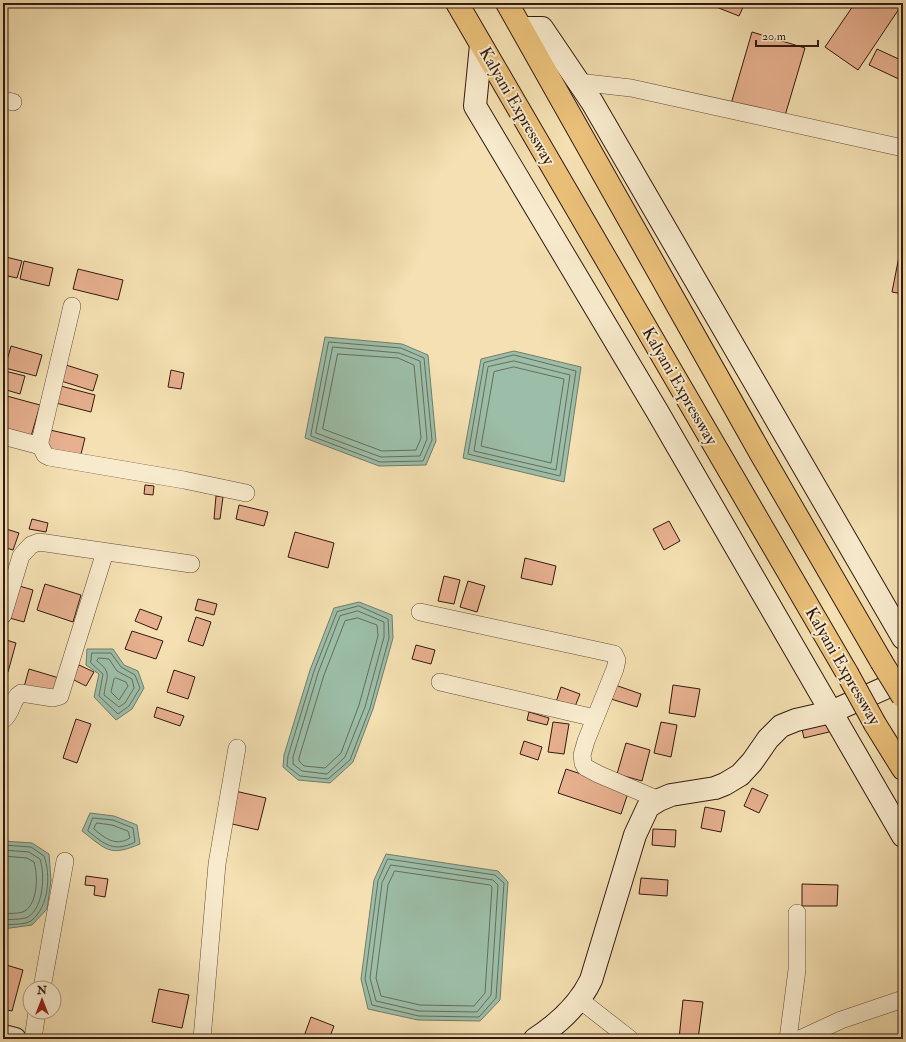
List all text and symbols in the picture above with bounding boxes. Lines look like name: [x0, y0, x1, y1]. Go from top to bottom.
scale bar: [756, 22, 818, 48]
text: 20 m: [762, 29, 787, 44]
street label: Kalyani Expressway: [474, 43, 559, 170]
street label: Kalyani Expressway: [637, 323, 722, 450]
street label: Kalyani Expressway: [800, 603, 885, 730]
north arrow: [22, 980, 62, 1020]
text: N: [36, 984, 48, 997]

